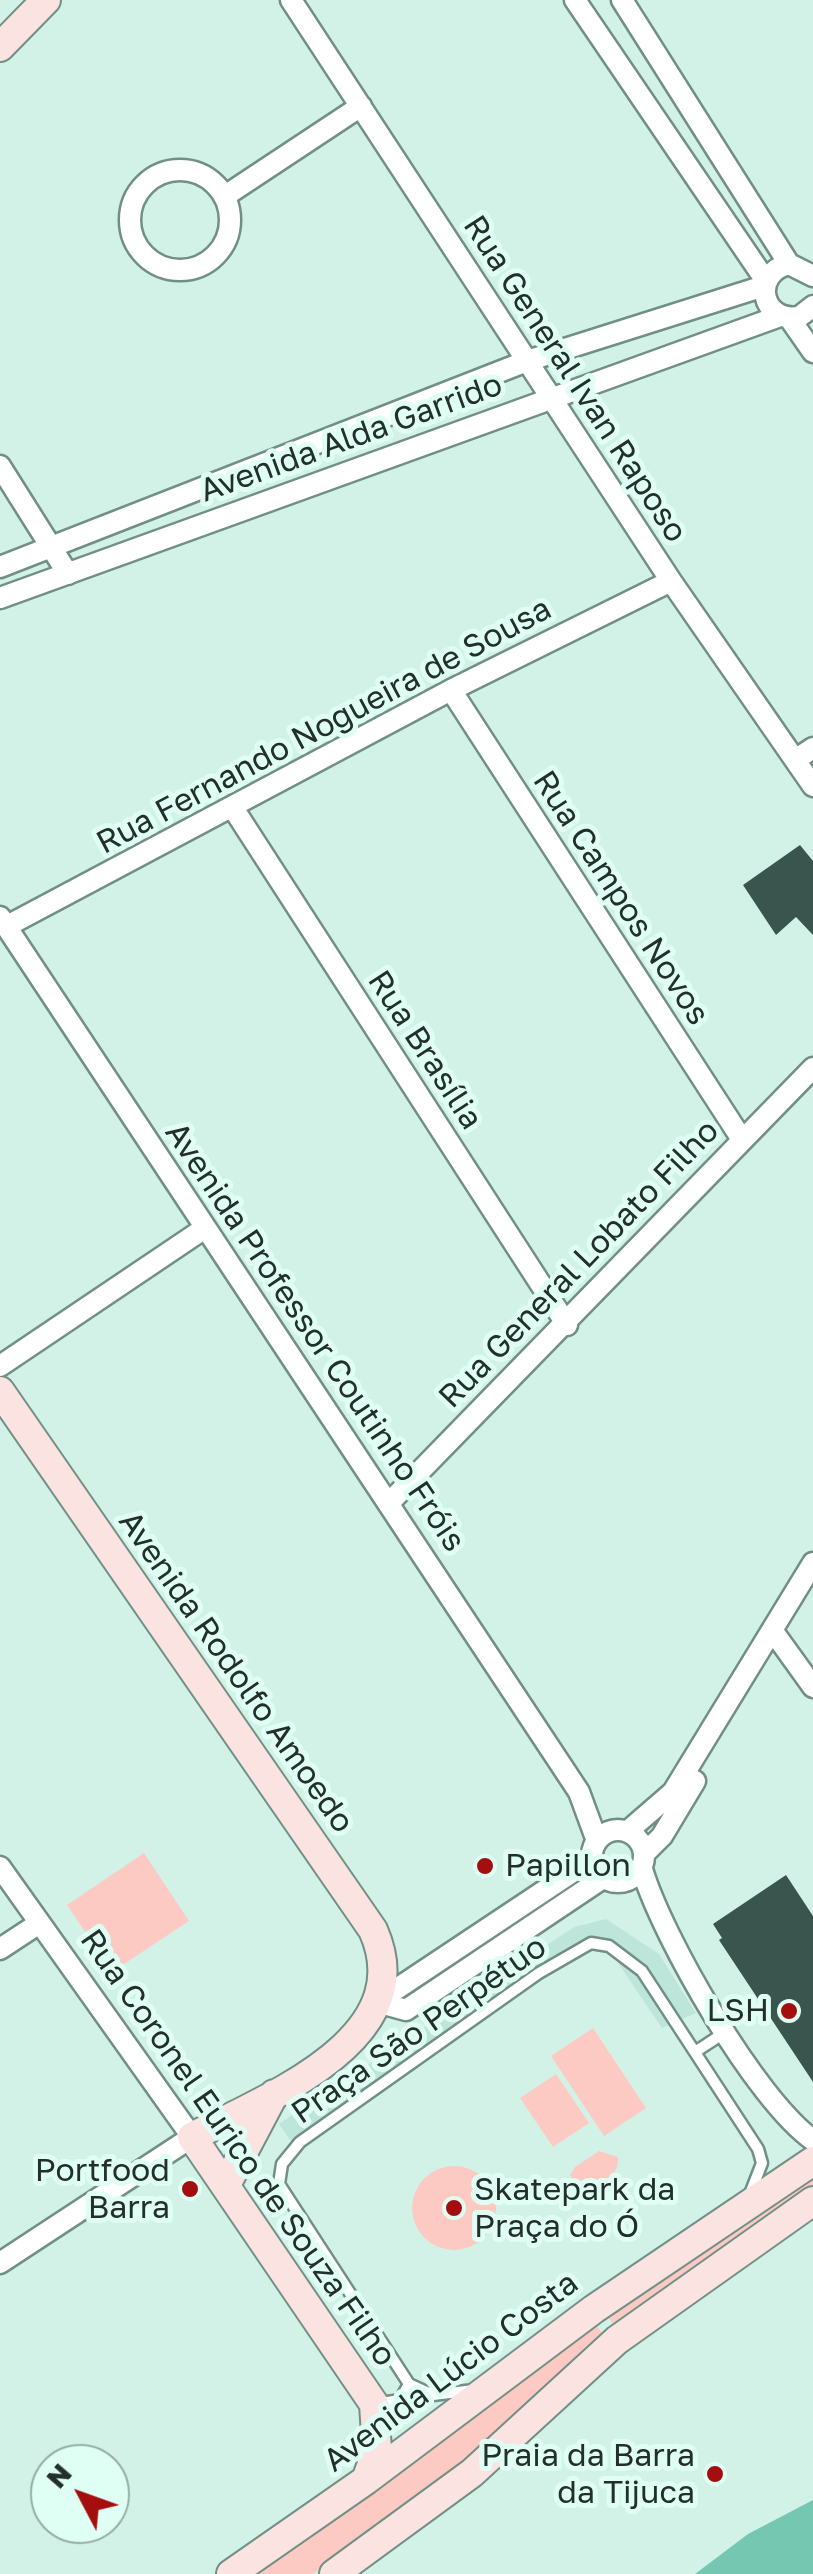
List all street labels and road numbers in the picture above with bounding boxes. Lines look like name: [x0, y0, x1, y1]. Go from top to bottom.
street label: Rua General Ivan Raposo: [455, 208, 695, 550]
street label: Avenida Alda Garrido: [195, 365, 507, 511]
street label: Rua Fernando Nogueira de Sousa: [90, 590, 558, 862]
street label: Rua Campos Novos: [525, 764, 717, 1032]
street label: Rua Brasília: [360, 964, 490, 1136]
street label: Rua General Lobato Filho: [431, 1112, 727, 1416]
street label: Avenida Professor Coutinho Fróis: [157, 1115, 473, 1559]
street label: Avenida Rodolfo Amoedo: [110, 1504, 362, 1840]
street label: Rua Coronel Eurico de Souza Filho: [72, 1922, 404, 2374]
street label: Praça São Perpétuo: [284, 1928, 554, 2132]
street label: Avenida Lúcio Costa: [316, 2264, 586, 2480]

